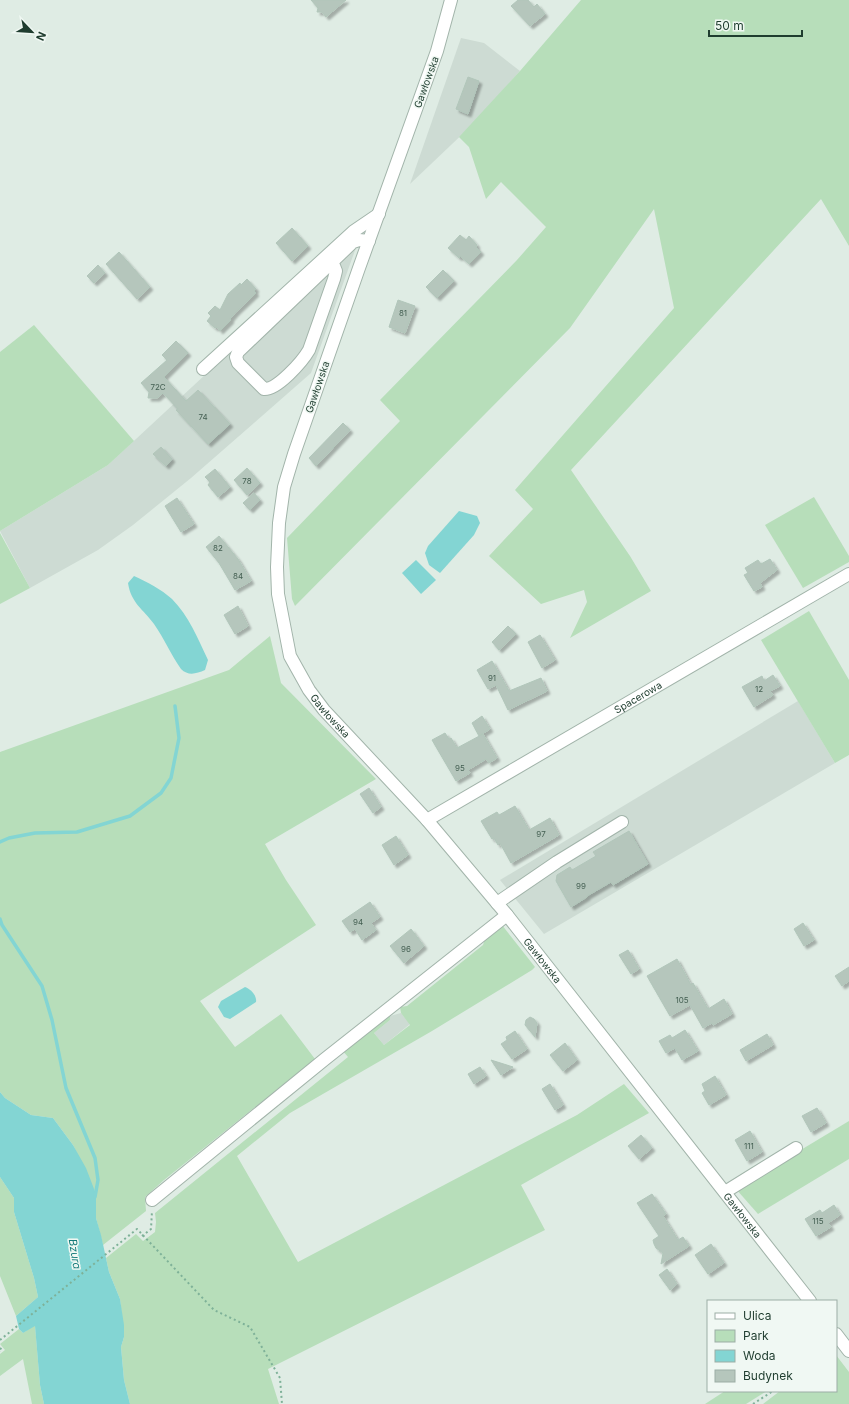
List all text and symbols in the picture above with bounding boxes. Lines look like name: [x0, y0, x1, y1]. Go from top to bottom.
north arrow: [12, 12, 52, 52]
scale bar: [709, 12, 802, 38]
text: 50 m: [715, 18, 744, 33]
text: N: [33, 29, 49, 43]
street label: Gawłowska: [411, 55, 441, 109]
house number: 81: [399, 308, 407, 318]
street label: Gawłowska: [303, 359, 331, 415]
house number: 72C: [150, 382, 166, 392]
house number: 74: [198, 412, 208, 422]
house number: 78: [242, 476, 252, 486]
house number: 82: [213, 543, 223, 553]
house number: 84: [233, 571, 243, 581]
house number: 91: [488, 673, 496, 683]
street label: Spacerowa: [612, 679, 664, 716]
house number: 12: [755, 684, 763, 694]
street label: Gawłowska: [308, 692, 353, 740]
house number: 95: [455, 763, 465, 773]
house number: 97: [536, 829, 546, 839]
house number: 99: [576, 881, 586, 891]
house number: 94: [353, 917, 363, 927]
street label: Gawłowska: [521, 935, 564, 985]
house number: 96: [401, 944, 411, 954]
house number: 105: [675, 995, 689, 1005]
house number: 111: [744, 1141, 754, 1151]
street label: Gawłowska: [721, 1190, 764, 1240]
house number: 115: [812, 1216, 824, 1226]
water label: Bzura: [66, 1238, 84, 1270]
legend: [707, 1300, 837, 1392]
text: Ulica: [743, 1308, 771, 1323]
text: Park: [743, 1328, 769, 1343]
text: Woda: [743, 1348, 776, 1363]
text: Budynek: [743, 1368, 793, 1383]

